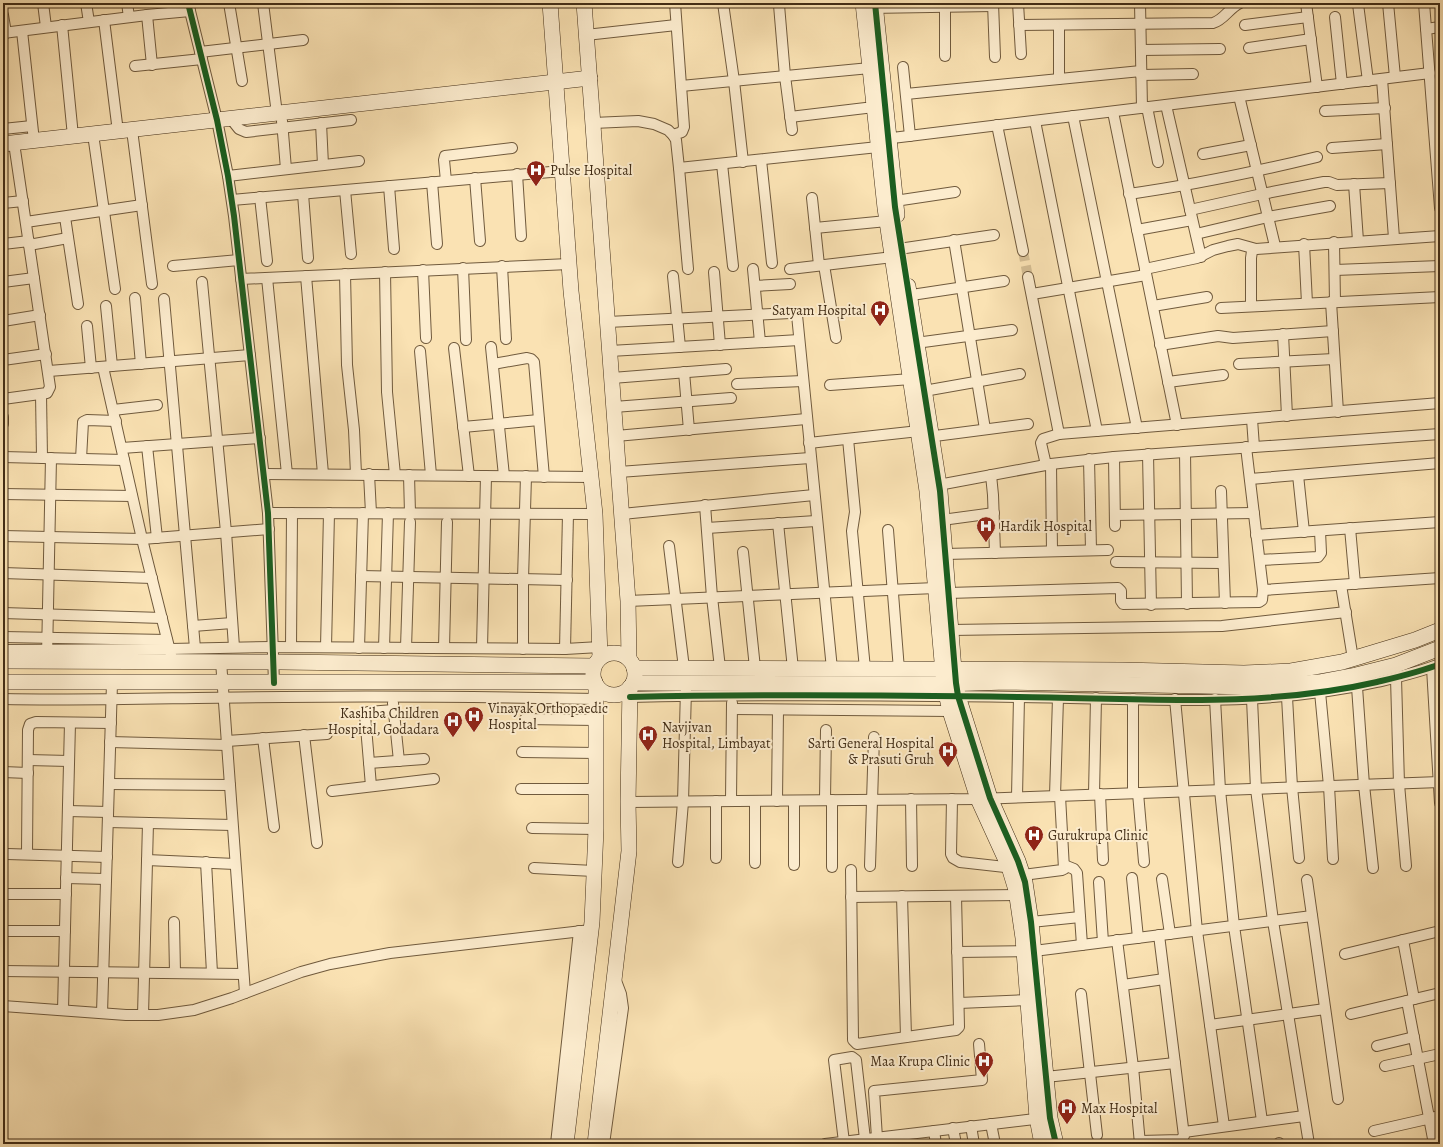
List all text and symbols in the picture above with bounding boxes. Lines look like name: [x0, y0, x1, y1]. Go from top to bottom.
hospital icon: Pulse Hospital: [525, 159, 547, 187]
place label: Pulse Hospital: [550, 161, 633, 180]
hospital icon: Satyam Hospital: [869, 299, 891, 327]
place label: Satyam Hospital: [772, 301, 867, 320]
hospital icon: Hardik Hospital: [975, 515, 997, 543]
place label: Hardik Hospital: [1000, 517, 1093, 536]
place label: Vinayak Orthopaedic Hospital: [487, 699, 608, 734]
place label: Kashiba Children Hospital, Godadara: [328, 704, 439, 739]
hospital icon: Vinayak Orthopaedic Hospital: [463, 705, 485, 733]
hospital icon: Kashiba Children Hospital, Godadara: [442, 710, 464, 738]
place label: Navjivan Hospital, Limbayat: [662, 718, 771, 753]
hospital icon: Navjivan Hospital, Limbayat: [637, 724, 659, 752]
place label: Sarti General Hospital & Prasuti Gruh: [808, 734, 935, 769]
hospital icon: Sarti General Hospital & Prasuti Gruh: [937, 740, 959, 768]
hospital icon: Gurukrupa Clinic: [1023, 824, 1045, 852]
place label: Gurukrupa Clinic: [1048, 826, 1148, 845]
hospital icon: Maa Krupa Clinic: [973, 1050, 995, 1078]
place label: Maa Krupa Clinic: [870, 1052, 970, 1071]
hospital icon: Max Hospital: [1056, 1097, 1078, 1125]
place label: Max Hospital: [1081, 1099, 1158, 1118]

